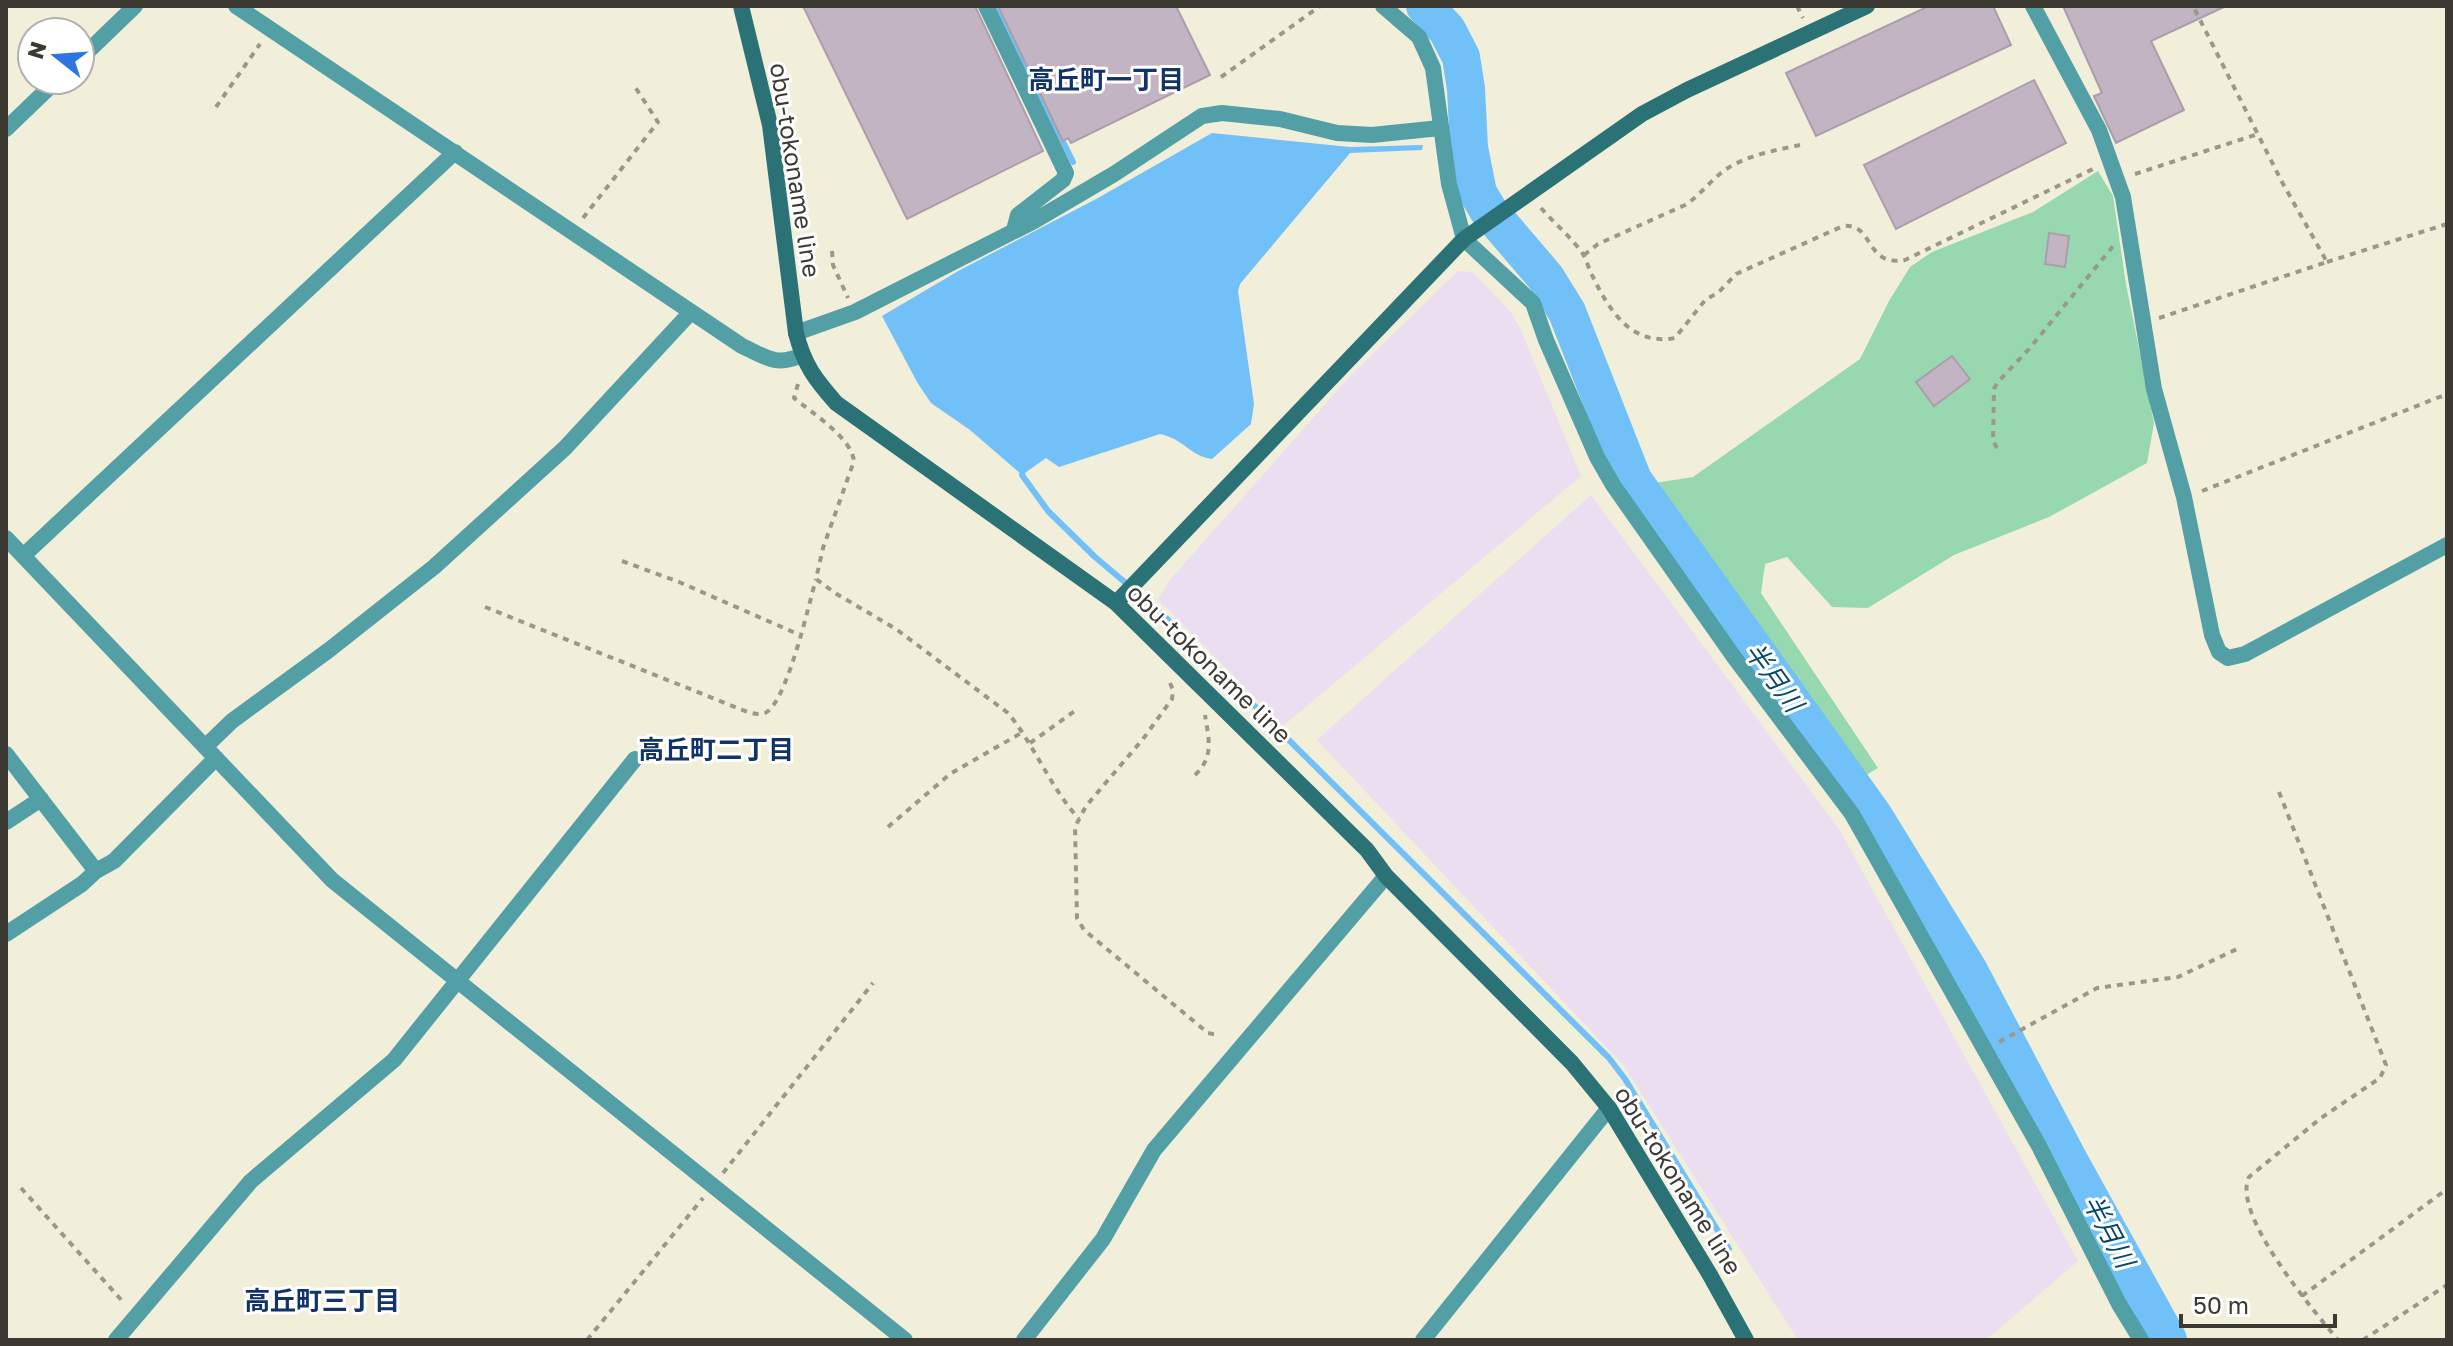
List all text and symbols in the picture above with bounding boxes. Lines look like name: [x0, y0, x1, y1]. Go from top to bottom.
north arrow: [16, 16, 96, 96]
text: N: [21, 38, 52, 62]
street label: obu-tokoname line: [765, 61, 827, 279]
district label: 高丘町一丁目: [1028, 64, 1184, 95]
street label: obu-tokoname line: [1122, 577, 1298, 749]
water label: 半月川: [1739, 636, 1811, 720]
district label: 高丘町二丁目: [638, 734, 794, 765]
street label: obu-tokoname line: [1609, 1080, 1749, 1280]
water label: 半月川: [2077, 1189, 2142, 1275]
scale bar: [2181, 1278, 2335, 1328]
district label: 高丘町三丁目: [244, 1285, 400, 1316]
text: 50 m: [2193, 1290, 2249, 1319]

